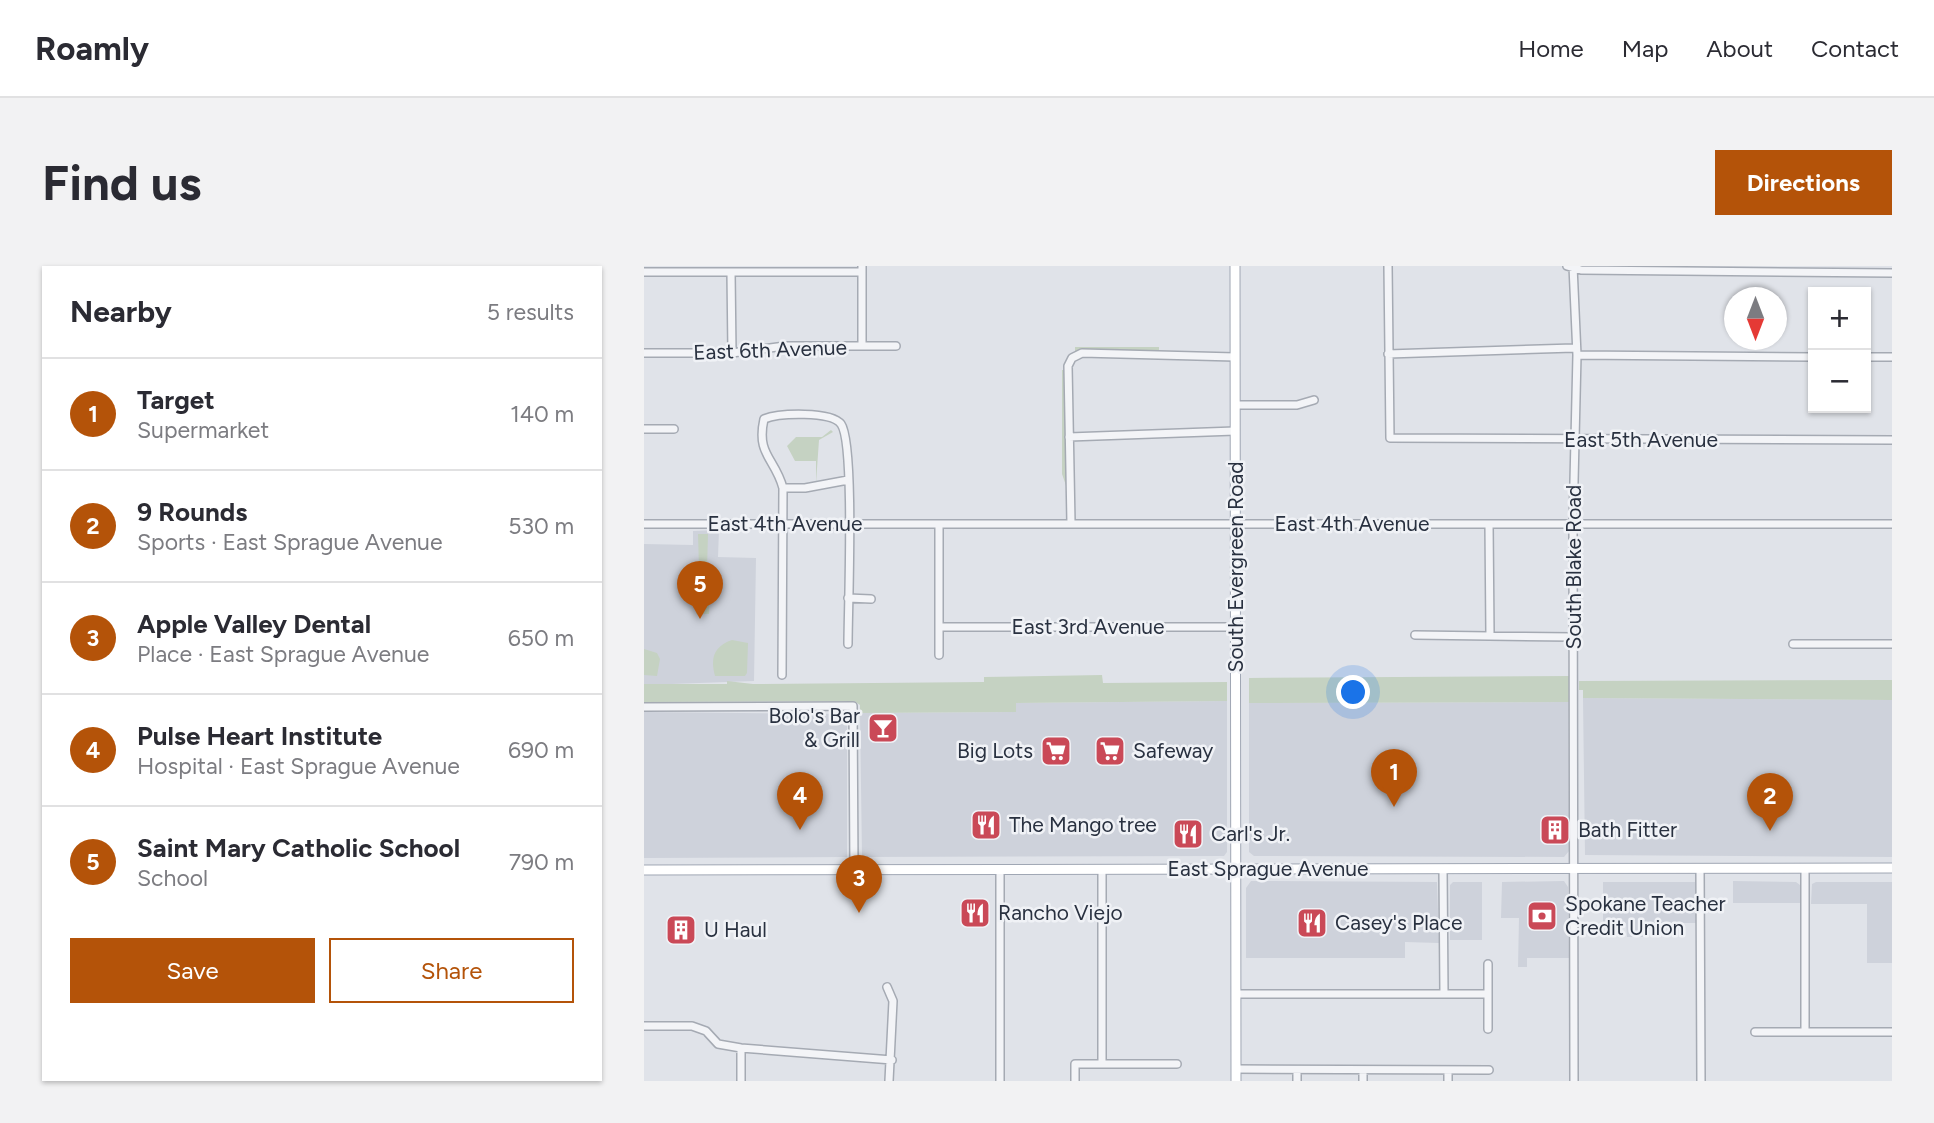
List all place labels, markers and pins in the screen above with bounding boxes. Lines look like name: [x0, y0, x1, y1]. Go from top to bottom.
pin: 5: [677, 561, 723, 619]
place label: Bolo's Bar & Grill: [768, 703, 860, 752]
bar icon: Bolo's Bar & Grill: [866, 711, 900, 745]
supermarket icon: Big Lots: [1039, 734, 1073, 768]
supermarket icon: Safeway: [1093, 734, 1127, 768]
place label: Big Lots: [957, 738, 1033, 763]
place label: Safeway: [1133, 738, 1213, 763]
pin: 1: [1371, 749, 1417, 807]
pin: 4: [777, 772, 823, 830]
pin: 2: [1747, 773, 1793, 831]
restaurant icon: The Mango tree: [969, 808, 1003, 842]
place label: The Mango tree: [1009, 812, 1157, 837]
building icon: Bath Fitter: [1538, 813, 1572, 847]
restaurant icon: Carl's Jr.: [1171, 817, 1205, 851]
place label: Bath Fitter: [1578, 817, 1677, 842]
place label: Carl's Jr.: [1211, 821, 1290, 846]
pin: 3: [836, 855, 882, 913]
place label: Spokane Teacher Credit Union: [1565, 891, 1726, 940]
restaurant icon: Rancho Viejo: [958, 896, 992, 930]
bank icon: Spokane Teacher Credit Union: [1525, 899, 1559, 933]
place label: Rancho Viejo: [998, 900, 1123, 925]
restaurant icon: Casey's Place: [1295, 906, 1329, 940]
place label: Casey's Place: [1335, 910, 1462, 935]
building icon: U Haul: [664, 913, 698, 947]
place label: U Haul: [704, 917, 767, 942]

